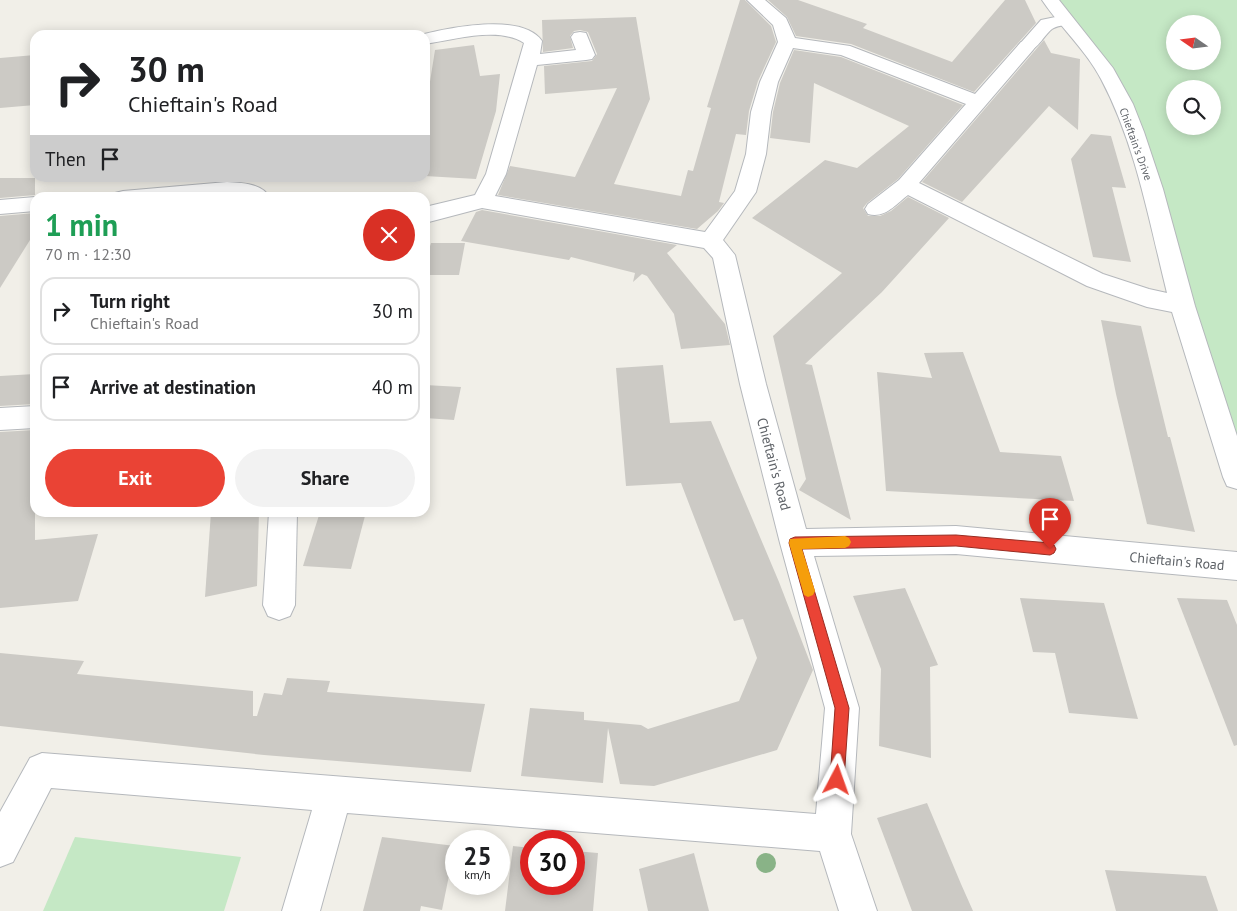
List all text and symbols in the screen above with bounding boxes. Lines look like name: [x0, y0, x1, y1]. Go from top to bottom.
north arrow: [1166, 15, 1221, 70]
map controls: [1166, 15, 1221, 135]
text: 30 m: [128, 46, 205, 92]
icon: right: [45, 50, 110, 115]
button: search: [1166, 80, 1221, 135]
text: Chieftain's Road: [128, 90, 278, 118]
street label: Chieftain's Drive: [1116, 106, 1156, 183]
icon: arrive: [96, 145, 124, 173]
text: Then: [45, 147, 86, 171]
text: 1 min: [45, 205, 118, 244]
button: close: [363, 209, 415, 261]
text: 70 m · 12:30: [45, 244, 131, 264]
text: Turn right: [90, 289, 170, 313]
icon: right: [47, 297, 75, 325]
text: 30 m: [372, 299, 413, 323]
text: Chieftain's Road: [90, 313, 199, 333]
icon: arrive: [47, 373, 75, 401]
text: Arrive at destination: [90, 375, 256, 399]
text: 40 m: [372, 375, 413, 399]
street label: Chieftain's Road: [753, 416, 795, 512]
button: Exit: [45, 449, 225, 507]
button: Share: [235, 449, 415, 507]
pin: [1029, 498, 1071, 549]
icon: arrive: [1036, 505, 1064, 533]
street label: Chieftain's Road: [1129, 548, 1225, 574]
position arrow: [810, 753, 862, 805]
speed limit sign: 30: [520, 830, 585, 895]
text: 25: [463, 840, 492, 872]
text: km/h: [464, 867, 491, 882]

